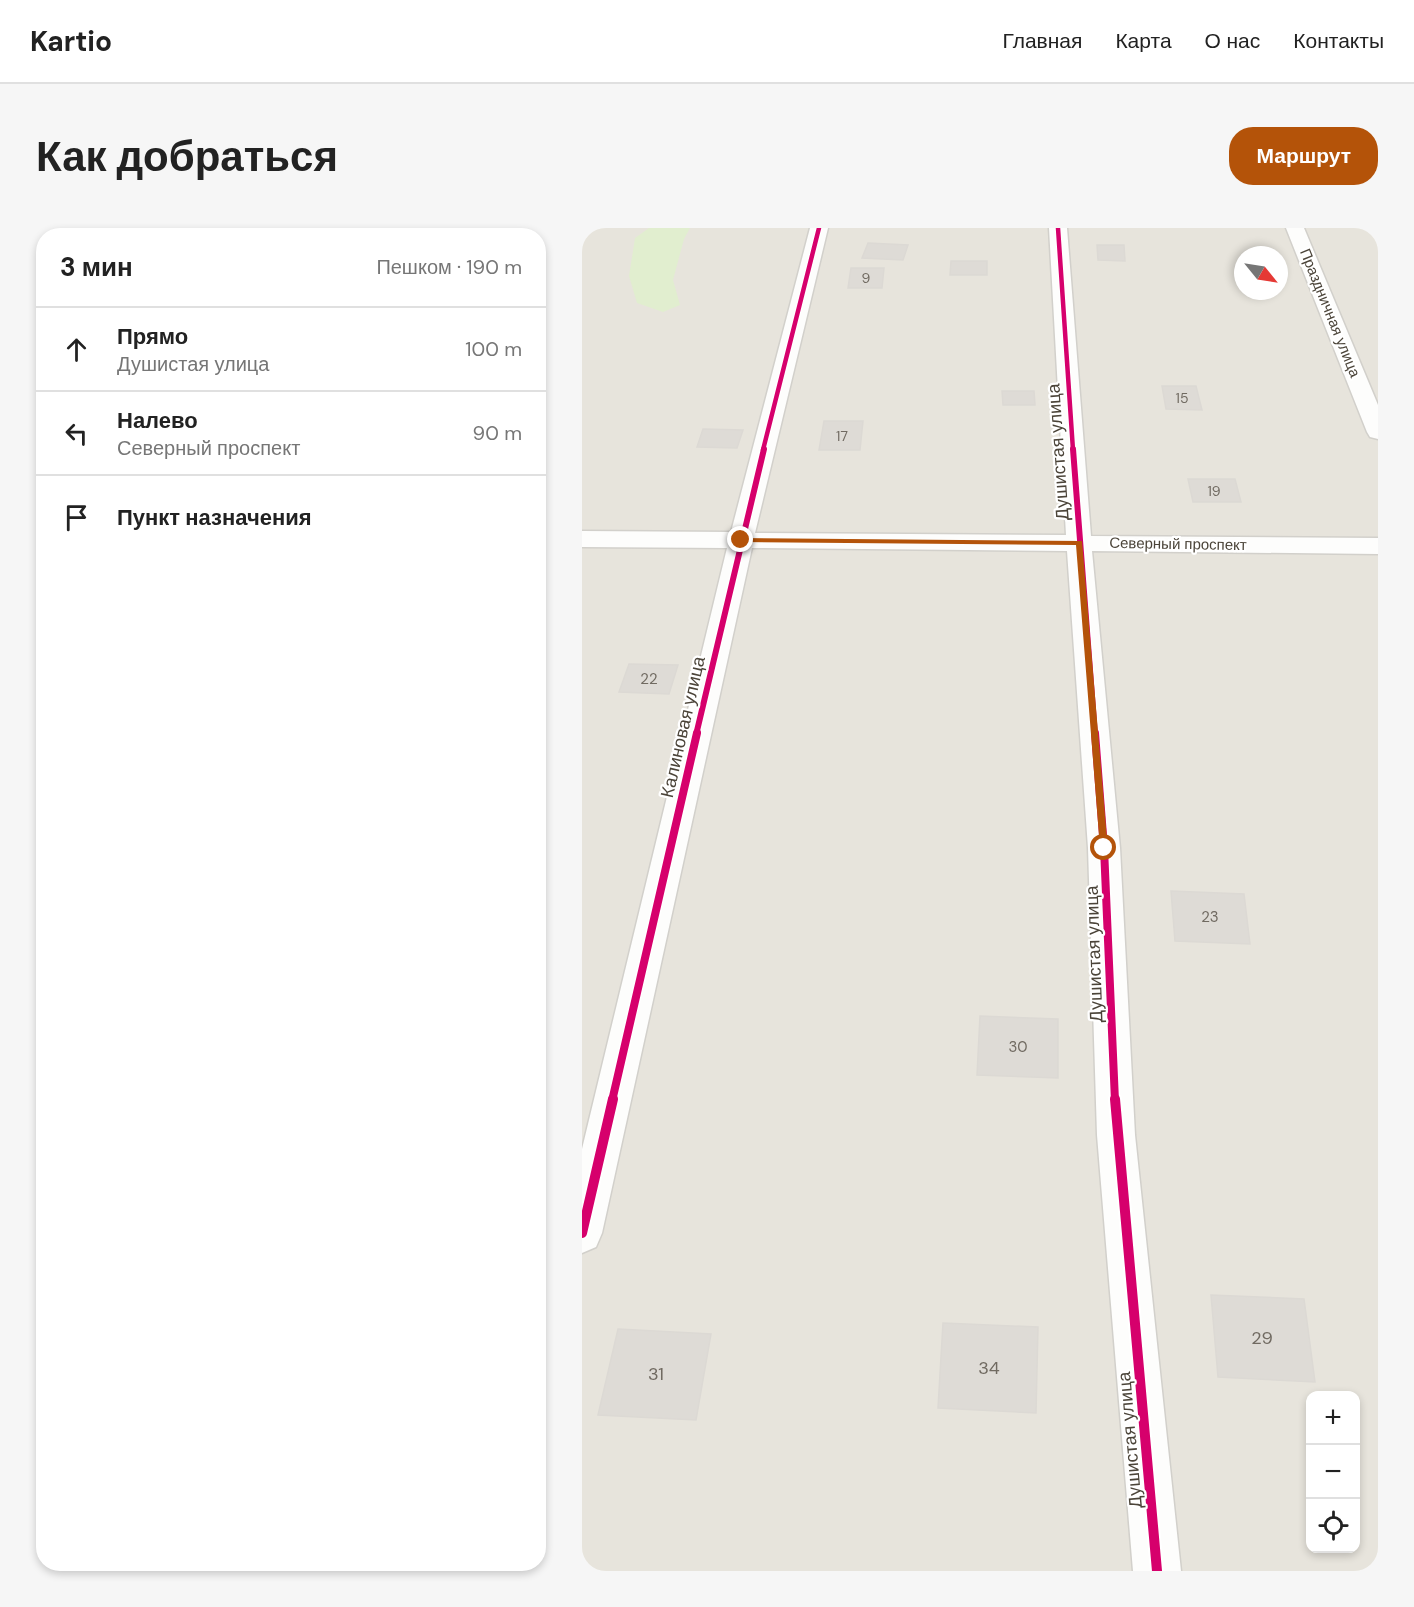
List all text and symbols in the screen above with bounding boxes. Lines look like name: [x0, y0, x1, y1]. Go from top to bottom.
text: Kartio: [30, 23, 112, 60]
text: Главная: [1002, 27, 1082, 55]
text: Карта: [1115, 27, 1172, 55]
text: О нас: [1205, 27, 1260, 55]
text: Контакты: [1293, 27, 1384, 55]
button: Маршрут: [1229, 127, 1378, 185]
text: Как добраться: [36, 129, 338, 184]
north arrow: [1234, 246, 1288, 300]
street label: Праздничная улица: [1295, 246, 1365, 381]
text: 3 мин: [60, 250, 133, 284]
text: Пешком · 190 m: [376, 254, 522, 280]
house number: 9: [862, 269, 871, 287]
text: Прямо: [117, 322, 188, 351]
icon: ahead: [60, 333, 93, 366]
text: 100 m: [465, 336, 522, 362]
text: Душистая улица: [117, 351, 269, 377]
street label: Душистая улица: [1041, 382, 1075, 521]
house number: 15: [1176, 389, 1188, 407]
text: Налево: [117, 406, 198, 435]
icon: left: [60, 417, 93, 450]
text: 90 m: [473, 420, 522, 446]
house number: 17: [836, 427, 848, 445]
text: Северный проспект: [117, 435, 300, 461]
house number: 19: [1207, 482, 1221, 500]
icon: arrive: [60, 501, 93, 534]
text: Пункт назначения: [117, 503, 312, 532]
route end: [727, 526, 753, 552]
street label: Северный проспект: [1109, 533, 1247, 555]
street label: Калиновая улица: [655, 653, 711, 800]
house number: 22: [640, 669, 658, 689]
route start: [1090, 834, 1116, 860]
street label: Душистая улица: [1080, 884, 1108, 1023]
house number: 23: [1201, 907, 1219, 927]
house number: 30: [1008, 1037, 1028, 1057]
house number: 29: [1251, 1326, 1273, 1350]
house number: 34: [978, 1356, 1000, 1380]
house number: 31: [648, 1362, 664, 1386]
street label: Душистая улица: [1112, 1370, 1148, 1509]
map controls: [1306, 1391, 1360, 1553]
button: +: [1306, 1391, 1360, 1445]
button: −: [1306, 1445, 1360, 1499]
button: locate: [1306, 1499, 1360, 1553]

